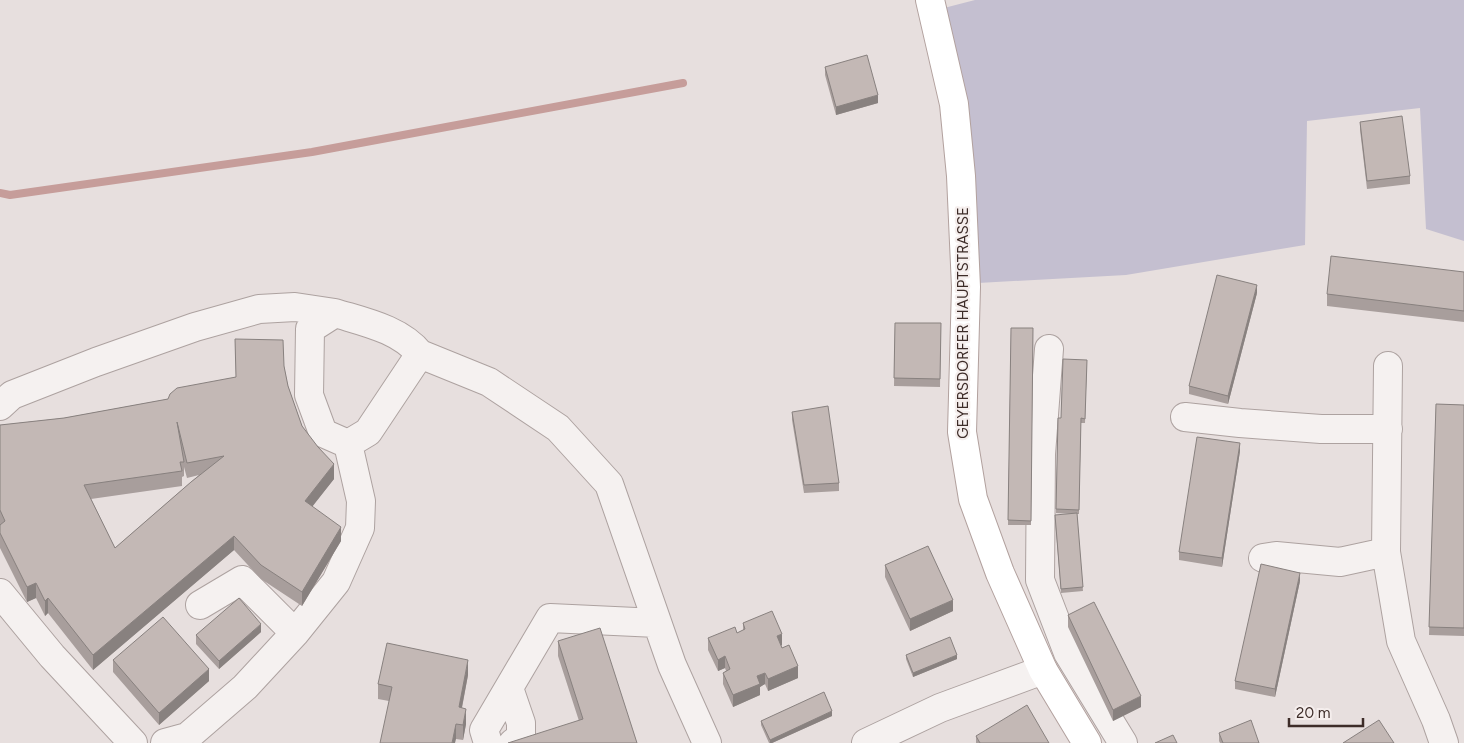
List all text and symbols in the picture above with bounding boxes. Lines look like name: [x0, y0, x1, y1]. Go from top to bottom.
street label: GEYERSDORFER HAUPTSTRASSE: [954, 207, 972, 439]
scale bar: [1289, 696, 1363, 728]
text: 20 m: [1296, 704, 1330, 722]

